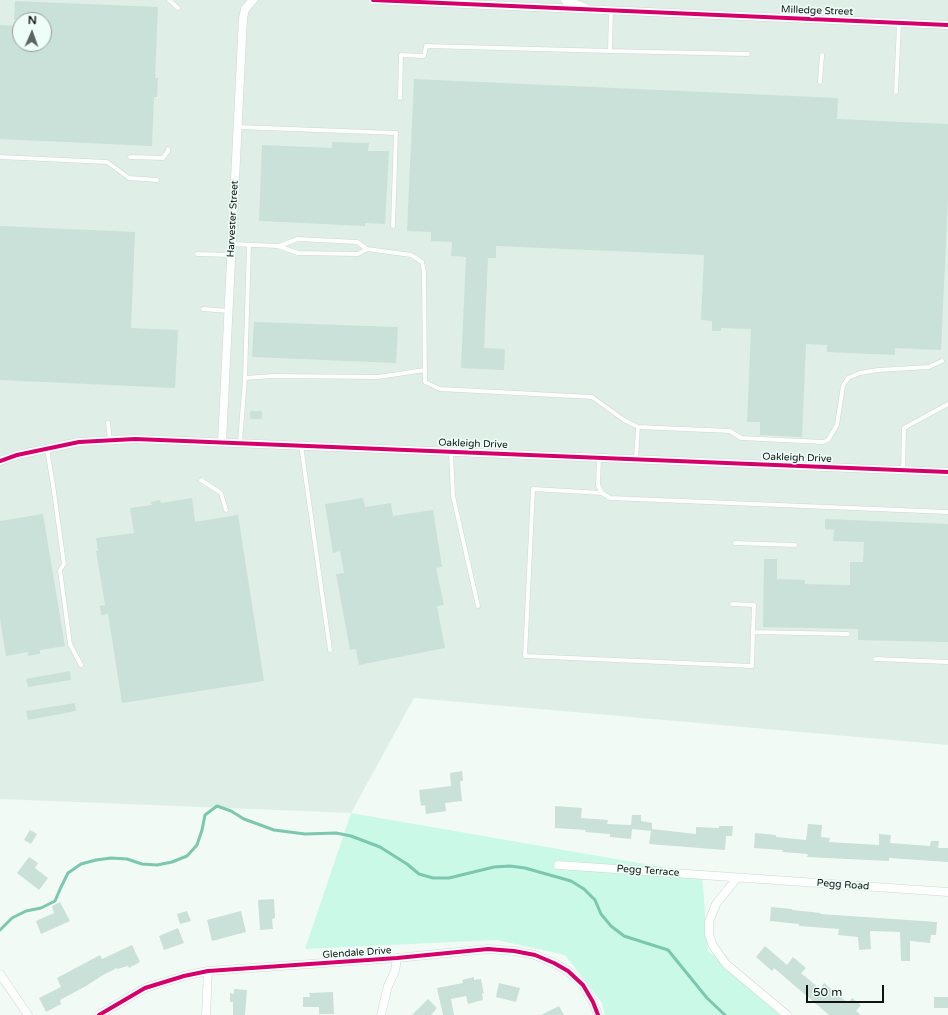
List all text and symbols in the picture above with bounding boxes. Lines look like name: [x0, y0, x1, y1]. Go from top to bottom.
street label: Milledge Street: [781, 4, 853, 18]
north arrow: [12, 12, 52, 52]
text: N: [28, 14, 37, 27]
street label: Harvester Street: [225, 180, 241, 258]
street label: Oakleigh Drive: [438, 437, 508, 451]
street label: Oakleigh Drive: [762, 451, 832, 465]
street label: Pegg Terrace: [616, 863, 680, 879]
street label: Pegg Road: [816, 877, 870, 893]
street label: Glendale Drive: [322, 945, 392, 961]
scale bar: [808, 977, 886, 1003]
text: 50 m: [813, 985, 842, 999]

